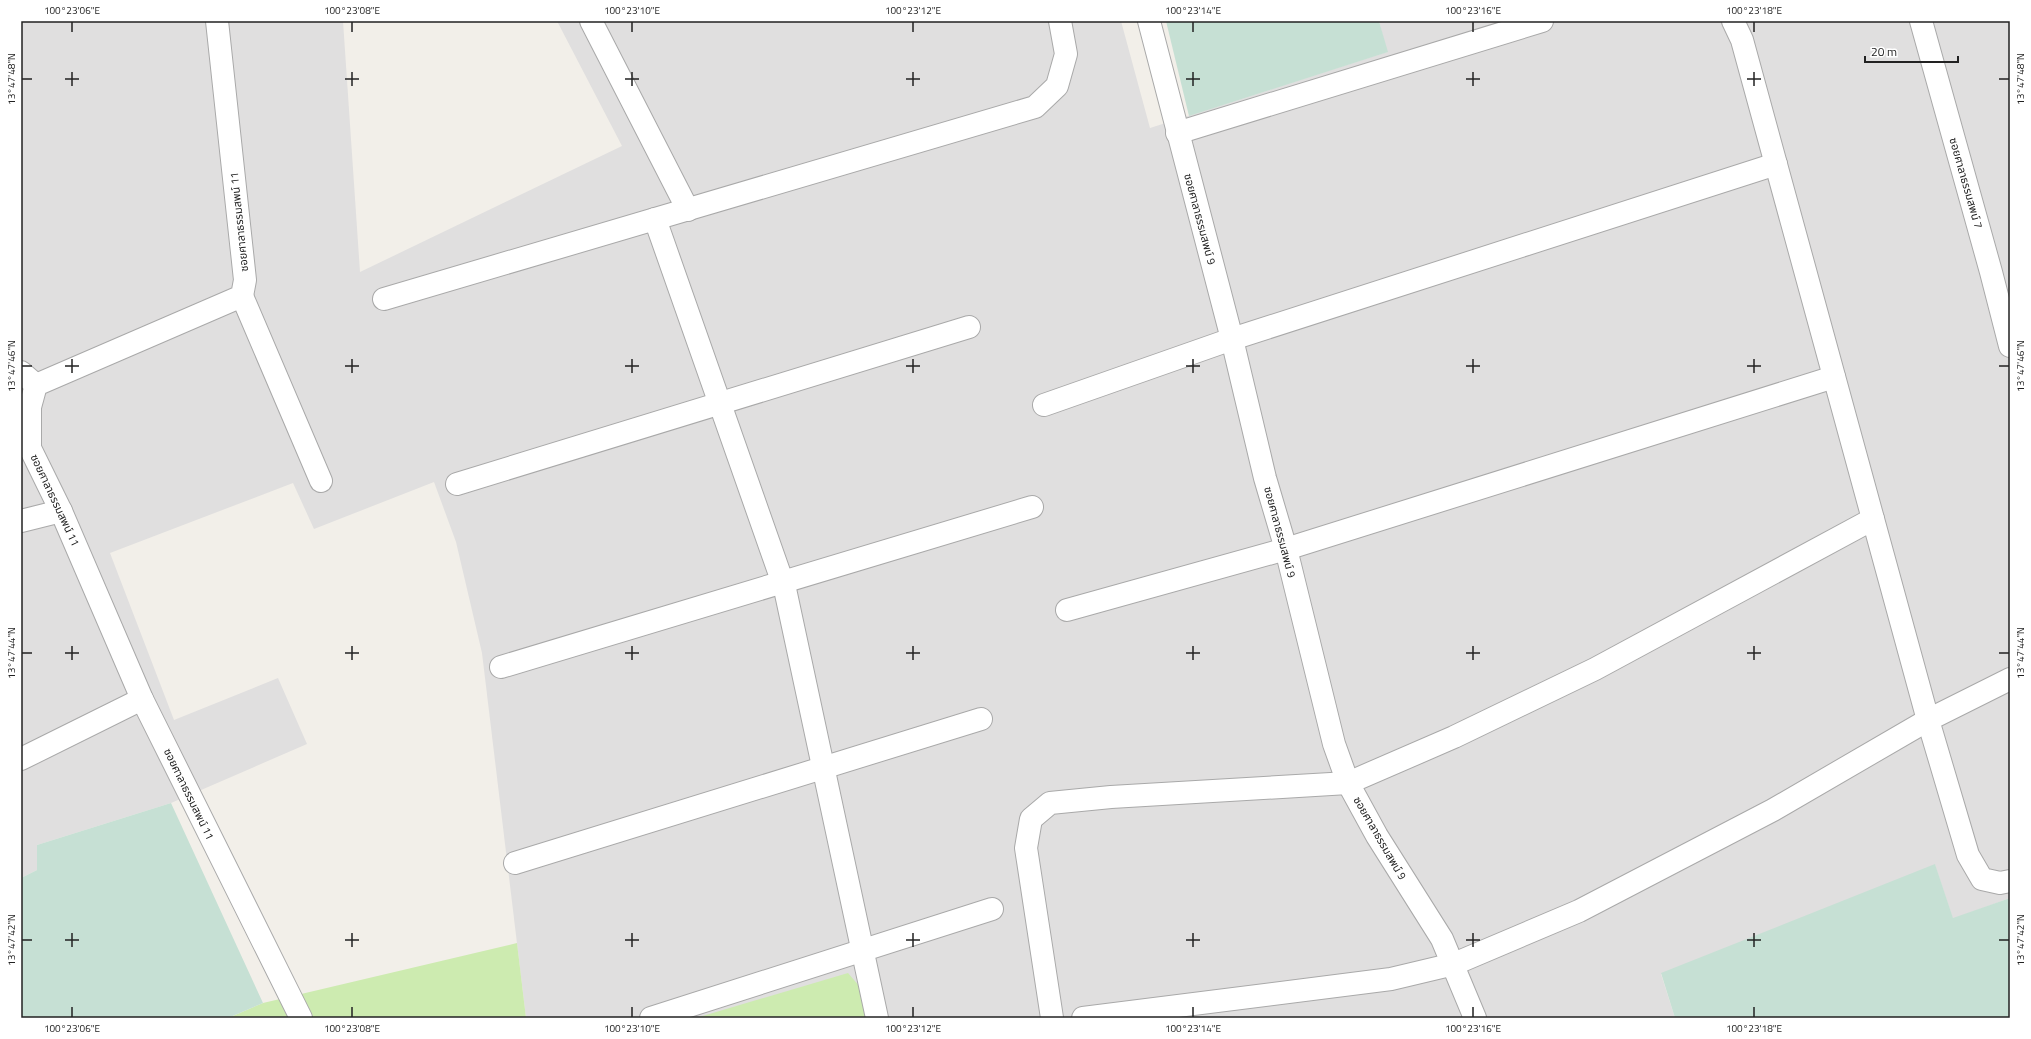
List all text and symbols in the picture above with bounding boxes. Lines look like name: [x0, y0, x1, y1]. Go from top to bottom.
text: 100°23'06"E: [44, 3, 101, 18]
text: 100°23'08"E: [324, 3, 381, 18]
text: 100°23'10"E: [604, 3, 661, 18]
text: 100°23'12"E: [885, 3, 942, 18]
text: 100°23'14"E: [1165, 3, 1222, 18]
text: 100°23'16"E: [1445, 3, 1502, 18]
text: 100°23'18"E: [1726, 3, 1783, 18]
scale bar: [1865, 38, 1958, 64]
text: 20 m: [1871, 42, 1897, 61]
text: 13°47'48"N: [4, 53, 19, 105]
text: 13°47'48"N: [2013, 53, 2028, 105]
street label: ซอยศาลาธรรมสพน์ 7: [1945, 136, 1987, 230]
street label: ซอยศาลาธรรมสพน์ 11: [226, 171, 252, 273]
street label: ซอยศาลาธรรมสพน์ 9: [1180, 172, 1220, 266]
text: 13°47'46"N: [4, 340, 19, 392]
text: 13°47'46"N: [2013, 340, 2028, 392]
street label: ซอยศาลาธรรมสพน์ 11: [27, 451, 83, 549]
street label: ซอยศาลาธรรมสพน์ 9: [1260, 485, 1300, 579]
text: 13°47'44"N: [4, 627, 19, 679]
text: 13°47'44"N: [2013, 627, 2028, 679]
street label: ซอยศาลาธรรมสพน์ 11: [160, 746, 218, 842]
street label: ซอยศาลาธรรมสพน์ 9: [1350, 793, 1410, 883]
text: 13°47'42"N: [4, 914, 19, 966]
text: 13°47'42"N: [2013, 914, 2028, 966]
text: 100°23'06"E: [44, 1021, 101, 1036]
text: 100°23'08"E: [324, 1021, 381, 1036]
text: 100°23'10"E: [604, 1021, 661, 1036]
text: 100°23'12"E: [885, 1021, 942, 1036]
text: 100°23'14"E: [1165, 1021, 1222, 1036]
text: 100°23'16"E: [1445, 1021, 1502, 1036]
text: 100°23'18"E: [1726, 1021, 1783, 1036]

